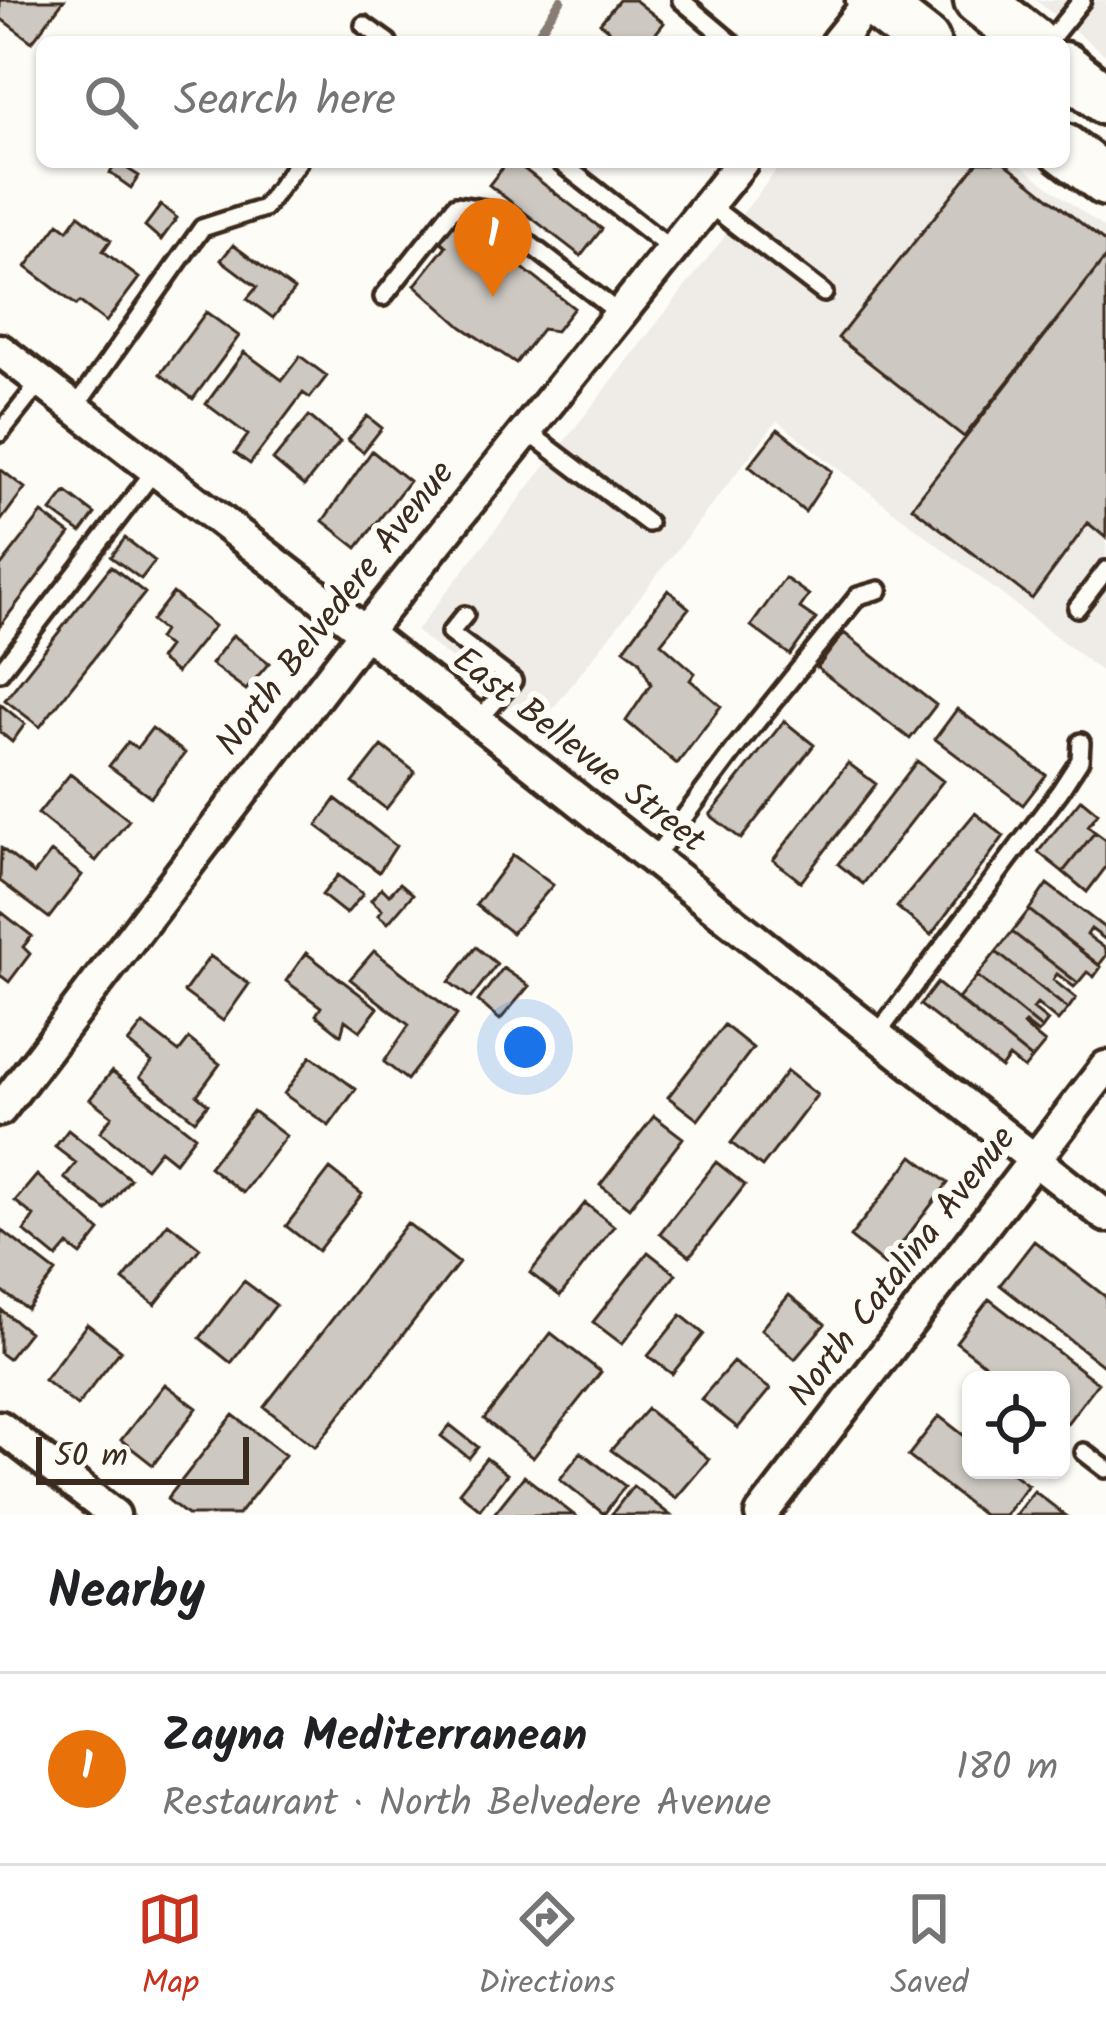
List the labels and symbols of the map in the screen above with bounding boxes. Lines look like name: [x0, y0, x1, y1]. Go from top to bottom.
pin: 1: [454, 198, 532, 297]
street label: North Belvedere Avenue: [202, 449, 470, 769]
street label: East Bellevue Street: [439, 633, 718, 869]
your location: [495, 1017, 555, 1077]
street label: North Catalina Avenue: [775, 1114, 1031, 1420]
scale bar: [36, 1431, 249, 1484]

